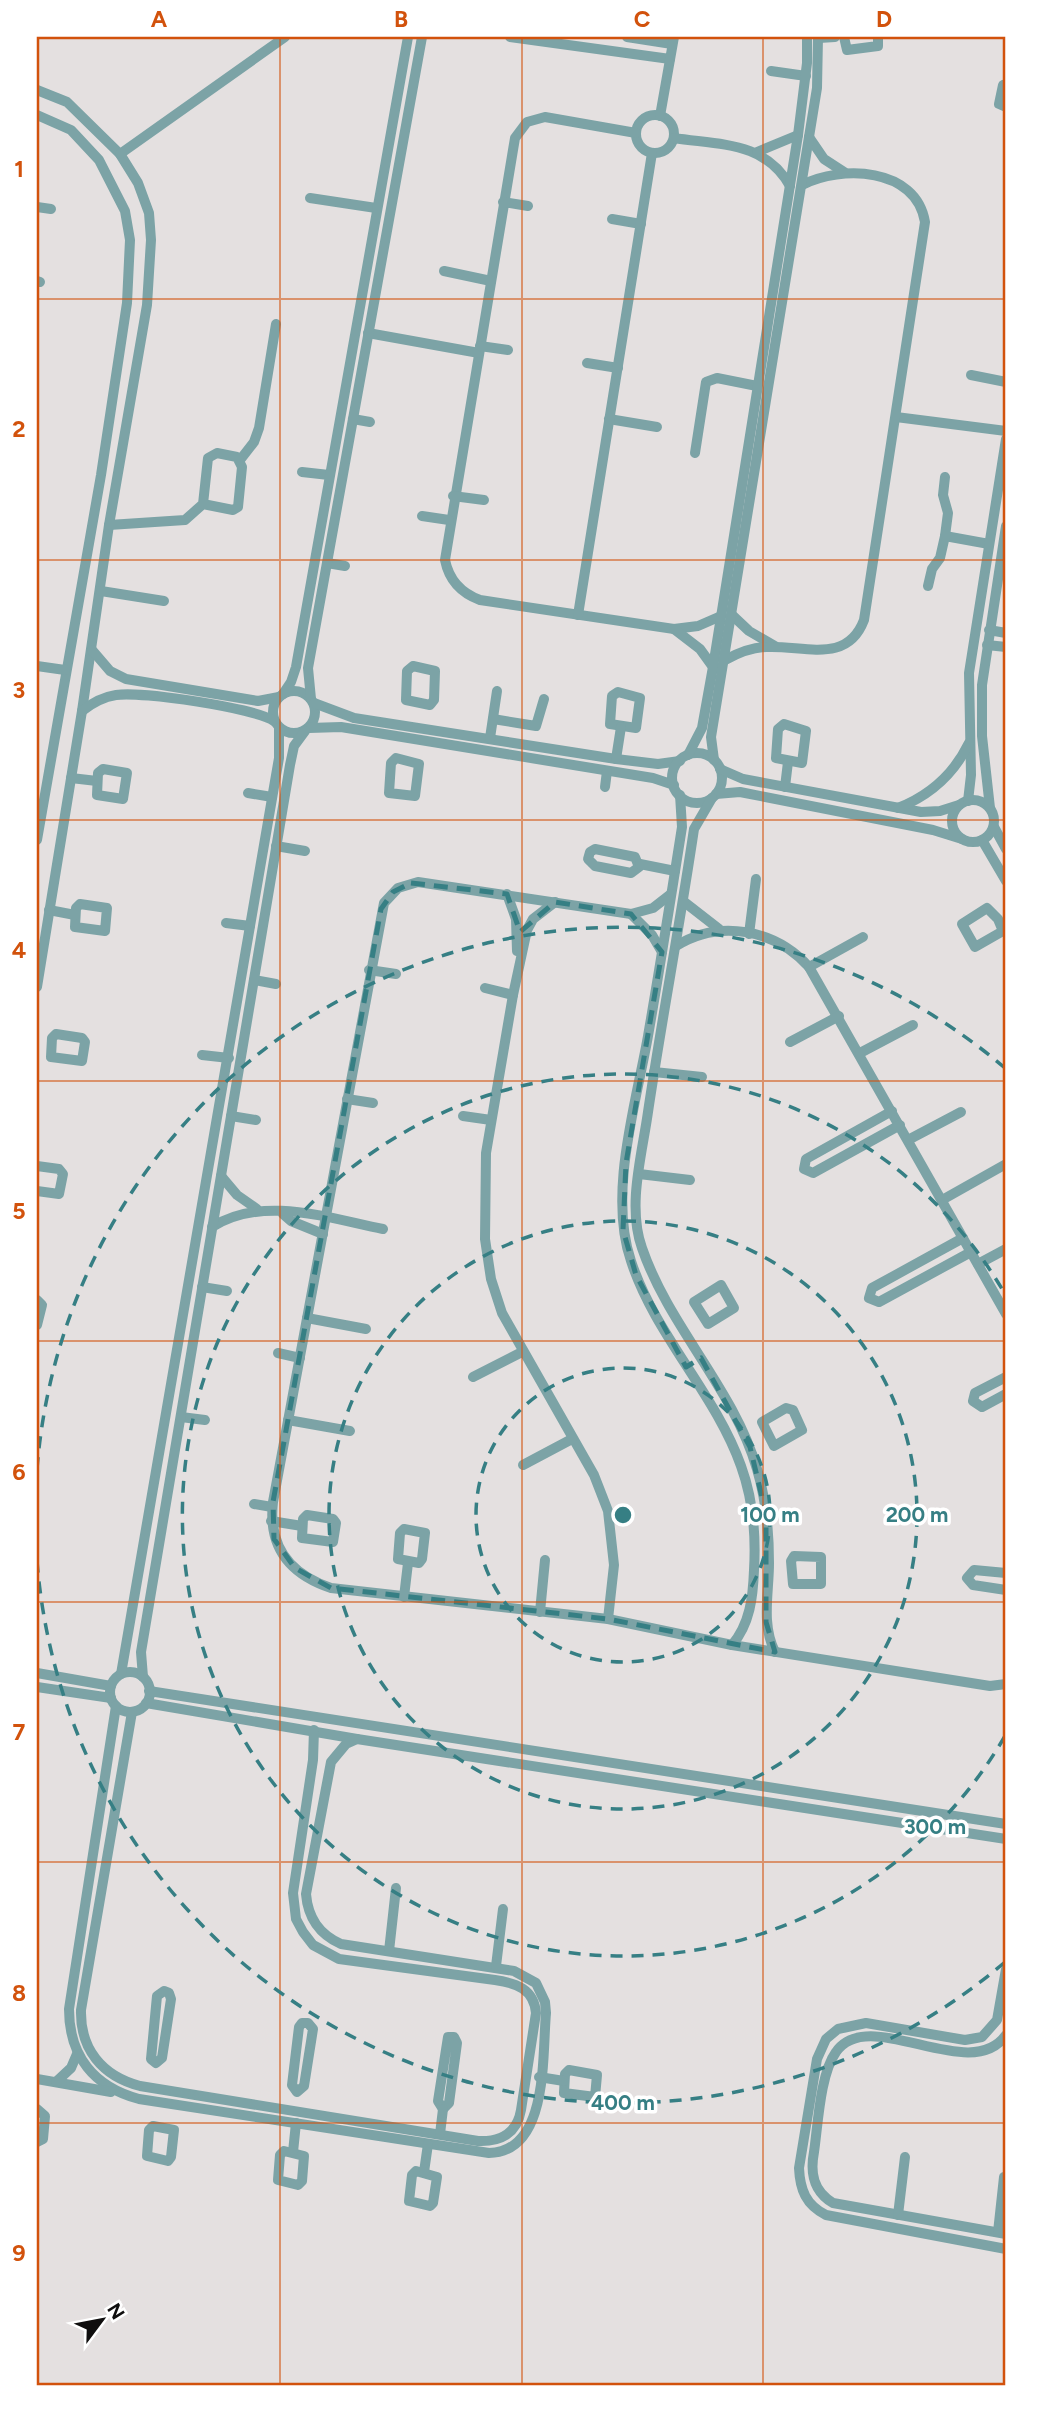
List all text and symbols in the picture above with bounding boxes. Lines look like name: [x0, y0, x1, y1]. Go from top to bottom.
text: A: [151, 5, 168, 33]
text: B: [394, 5, 408, 33]
text: C: [634, 5, 651, 33]
text: D: [876, 5, 892, 33]
text: 1: [14, 155, 24, 183]
text: 2: [12, 415, 26, 443]
text: 3: [13, 676, 25, 704]
text: 4: [12, 936, 26, 964]
text: 5: [12, 1197, 26, 1225]
text: 6: [12, 1458, 26, 1486]
text: 100 m: [740, 1502, 800, 1527]
text: 200 m: [886, 1502, 948, 1527]
centre of rings: [611, 1503, 635, 1527]
text: 7: [13, 1718, 26, 1746]
text: 300 m: [904, 1814, 966, 1839]
text: 8: [12, 1979, 26, 2007]
text: 400 m: [591, 2090, 655, 2115]
text: 9: [12, 2239, 26, 2267]
north arrow: [66, 2286, 136, 2356]
text: N: [102, 2299, 130, 2324]

